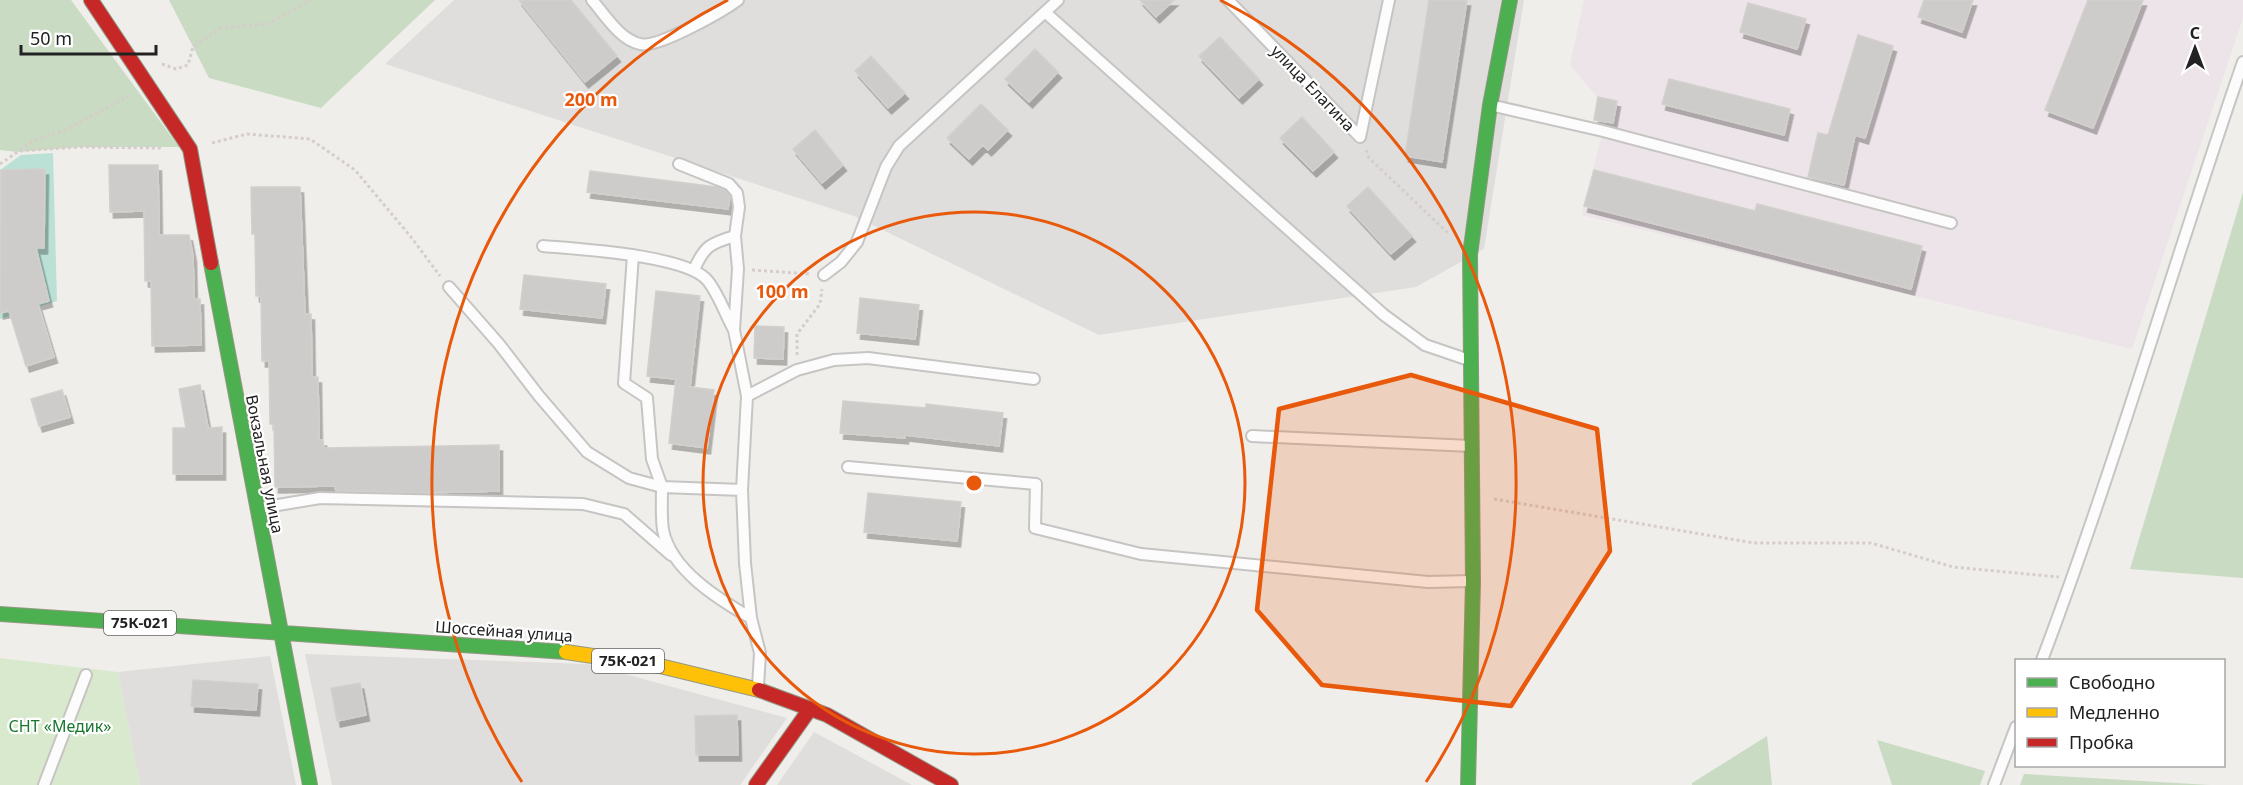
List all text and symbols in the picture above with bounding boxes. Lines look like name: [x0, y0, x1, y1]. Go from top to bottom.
scale bar: [21, 18, 156, 56]
north arrow: [2165, 18, 2225, 78]
text: С: [2190, 22, 2200, 44]
text: 50 m: [30, 26, 72, 50]
street label: улица Елагина: [1266, 40, 1360, 136]
text: 200 m: [564, 87, 618, 111]
text: 100 m: [755, 279, 809, 303]
street label: Вокзальная улица: [241, 393, 289, 535]
centre of rings: [964, 473, 984, 493]
road number: 75К-021: [104, 611, 176, 635]
street label: Шоссейная улица: [435, 615, 573, 647]
road number: 75К-021: [592, 649, 664, 673]
legend: [2015, 659, 2225, 767]
text: Свободно: [2069, 670, 2155, 694]
text: Медленно: [2069, 700, 2160, 724]
park label: СНТ «Медик»: [9, 715, 111, 737]
text: Пробка: [2069, 730, 2134, 754]

